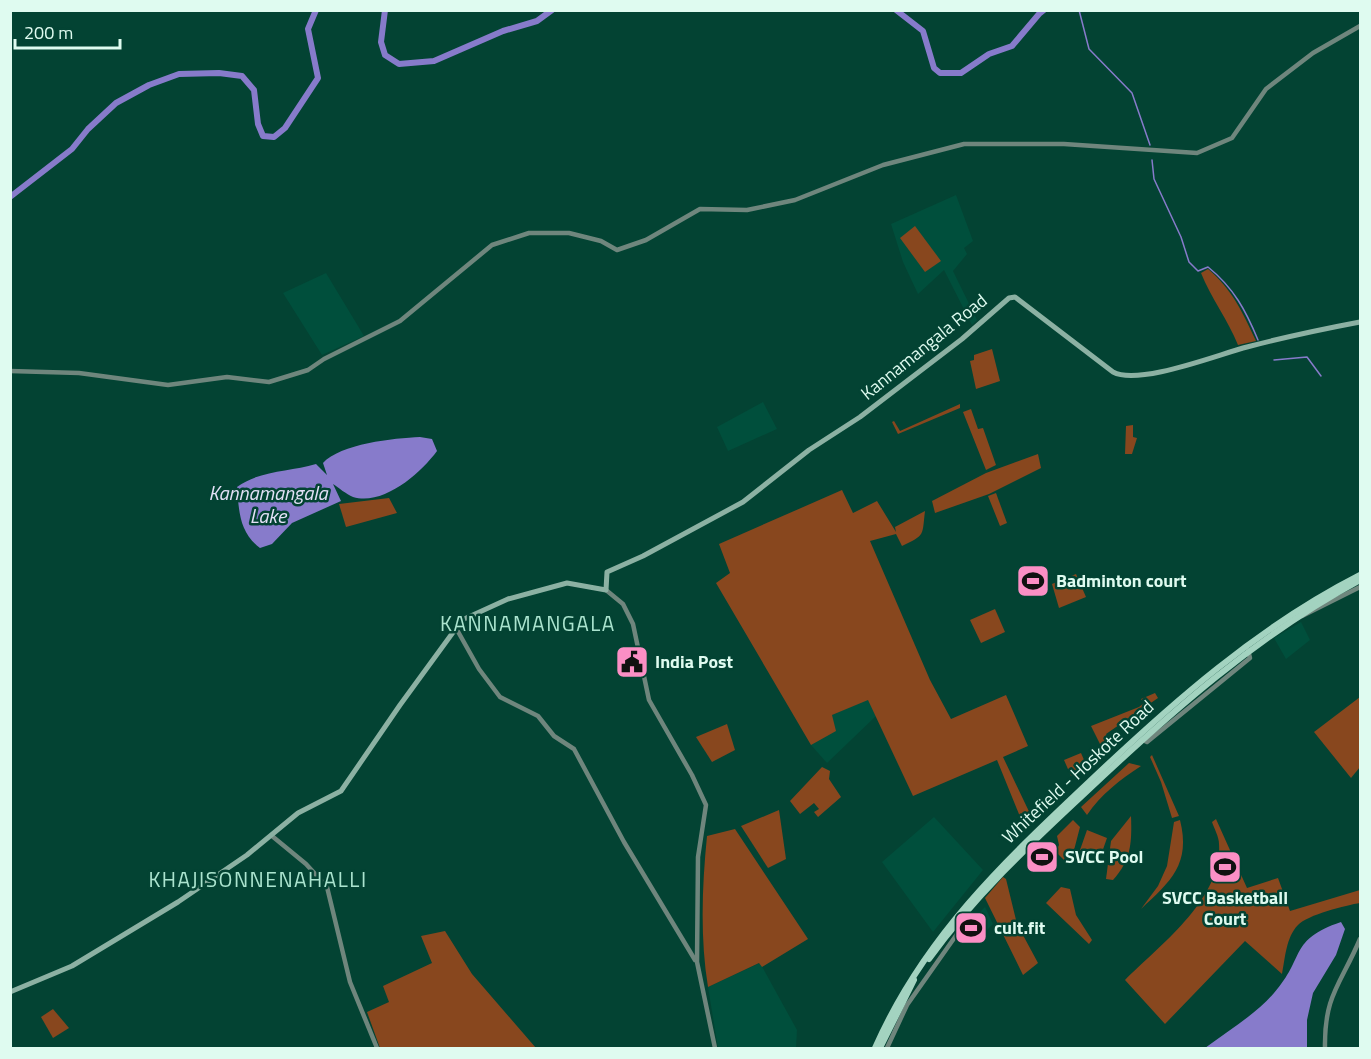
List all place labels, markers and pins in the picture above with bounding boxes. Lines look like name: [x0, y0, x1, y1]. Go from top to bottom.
sports icon: Badminton court: [1015, 563, 1051, 599]
place label: Badminton court: [1056, 567, 1187, 594]
public building icon: India Post: [614, 644, 650, 680]
place label: India Post: [655, 648, 733, 675]
sports icon: SVCC Pool: [1024, 839, 1060, 875]
place label: SVCC Pool: [1065, 843, 1143, 870]
sports icon: SVCC Basketball Court: [1207, 849, 1243, 885]
place label: SVCC Basketball Court: [1162, 884, 1288, 932]
sports icon: cult.fit: [953, 910, 989, 946]
place label: cult.fit: [994, 914, 1046, 941]

